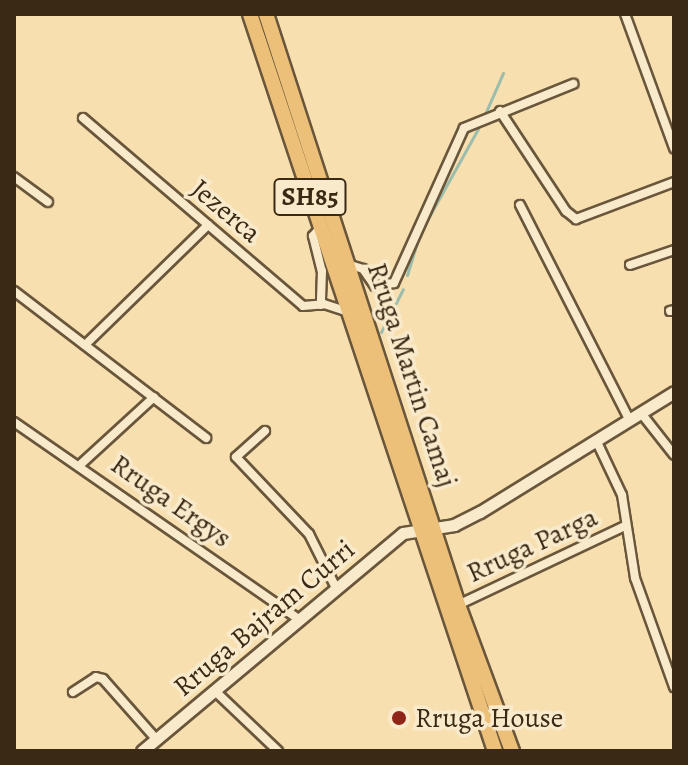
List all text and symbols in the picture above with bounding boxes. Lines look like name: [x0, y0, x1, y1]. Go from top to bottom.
street label: Jezerca: [184, 172, 268, 250]
road number: SH85: [272, 175, 348, 219]
street label: Rruga Martin Camaj: [360, 258, 464, 492]
street label: Rruga Ergys: [104, 447, 238, 555]
street label: Rruga Parga: [461, 500, 603, 590]
street label: Rruga Bajram Curri: [167, 532, 361, 704]
place label: Rruga House: [415, 701, 563, 735]
marker: Rruga House: [390, 709, 408, 727]

